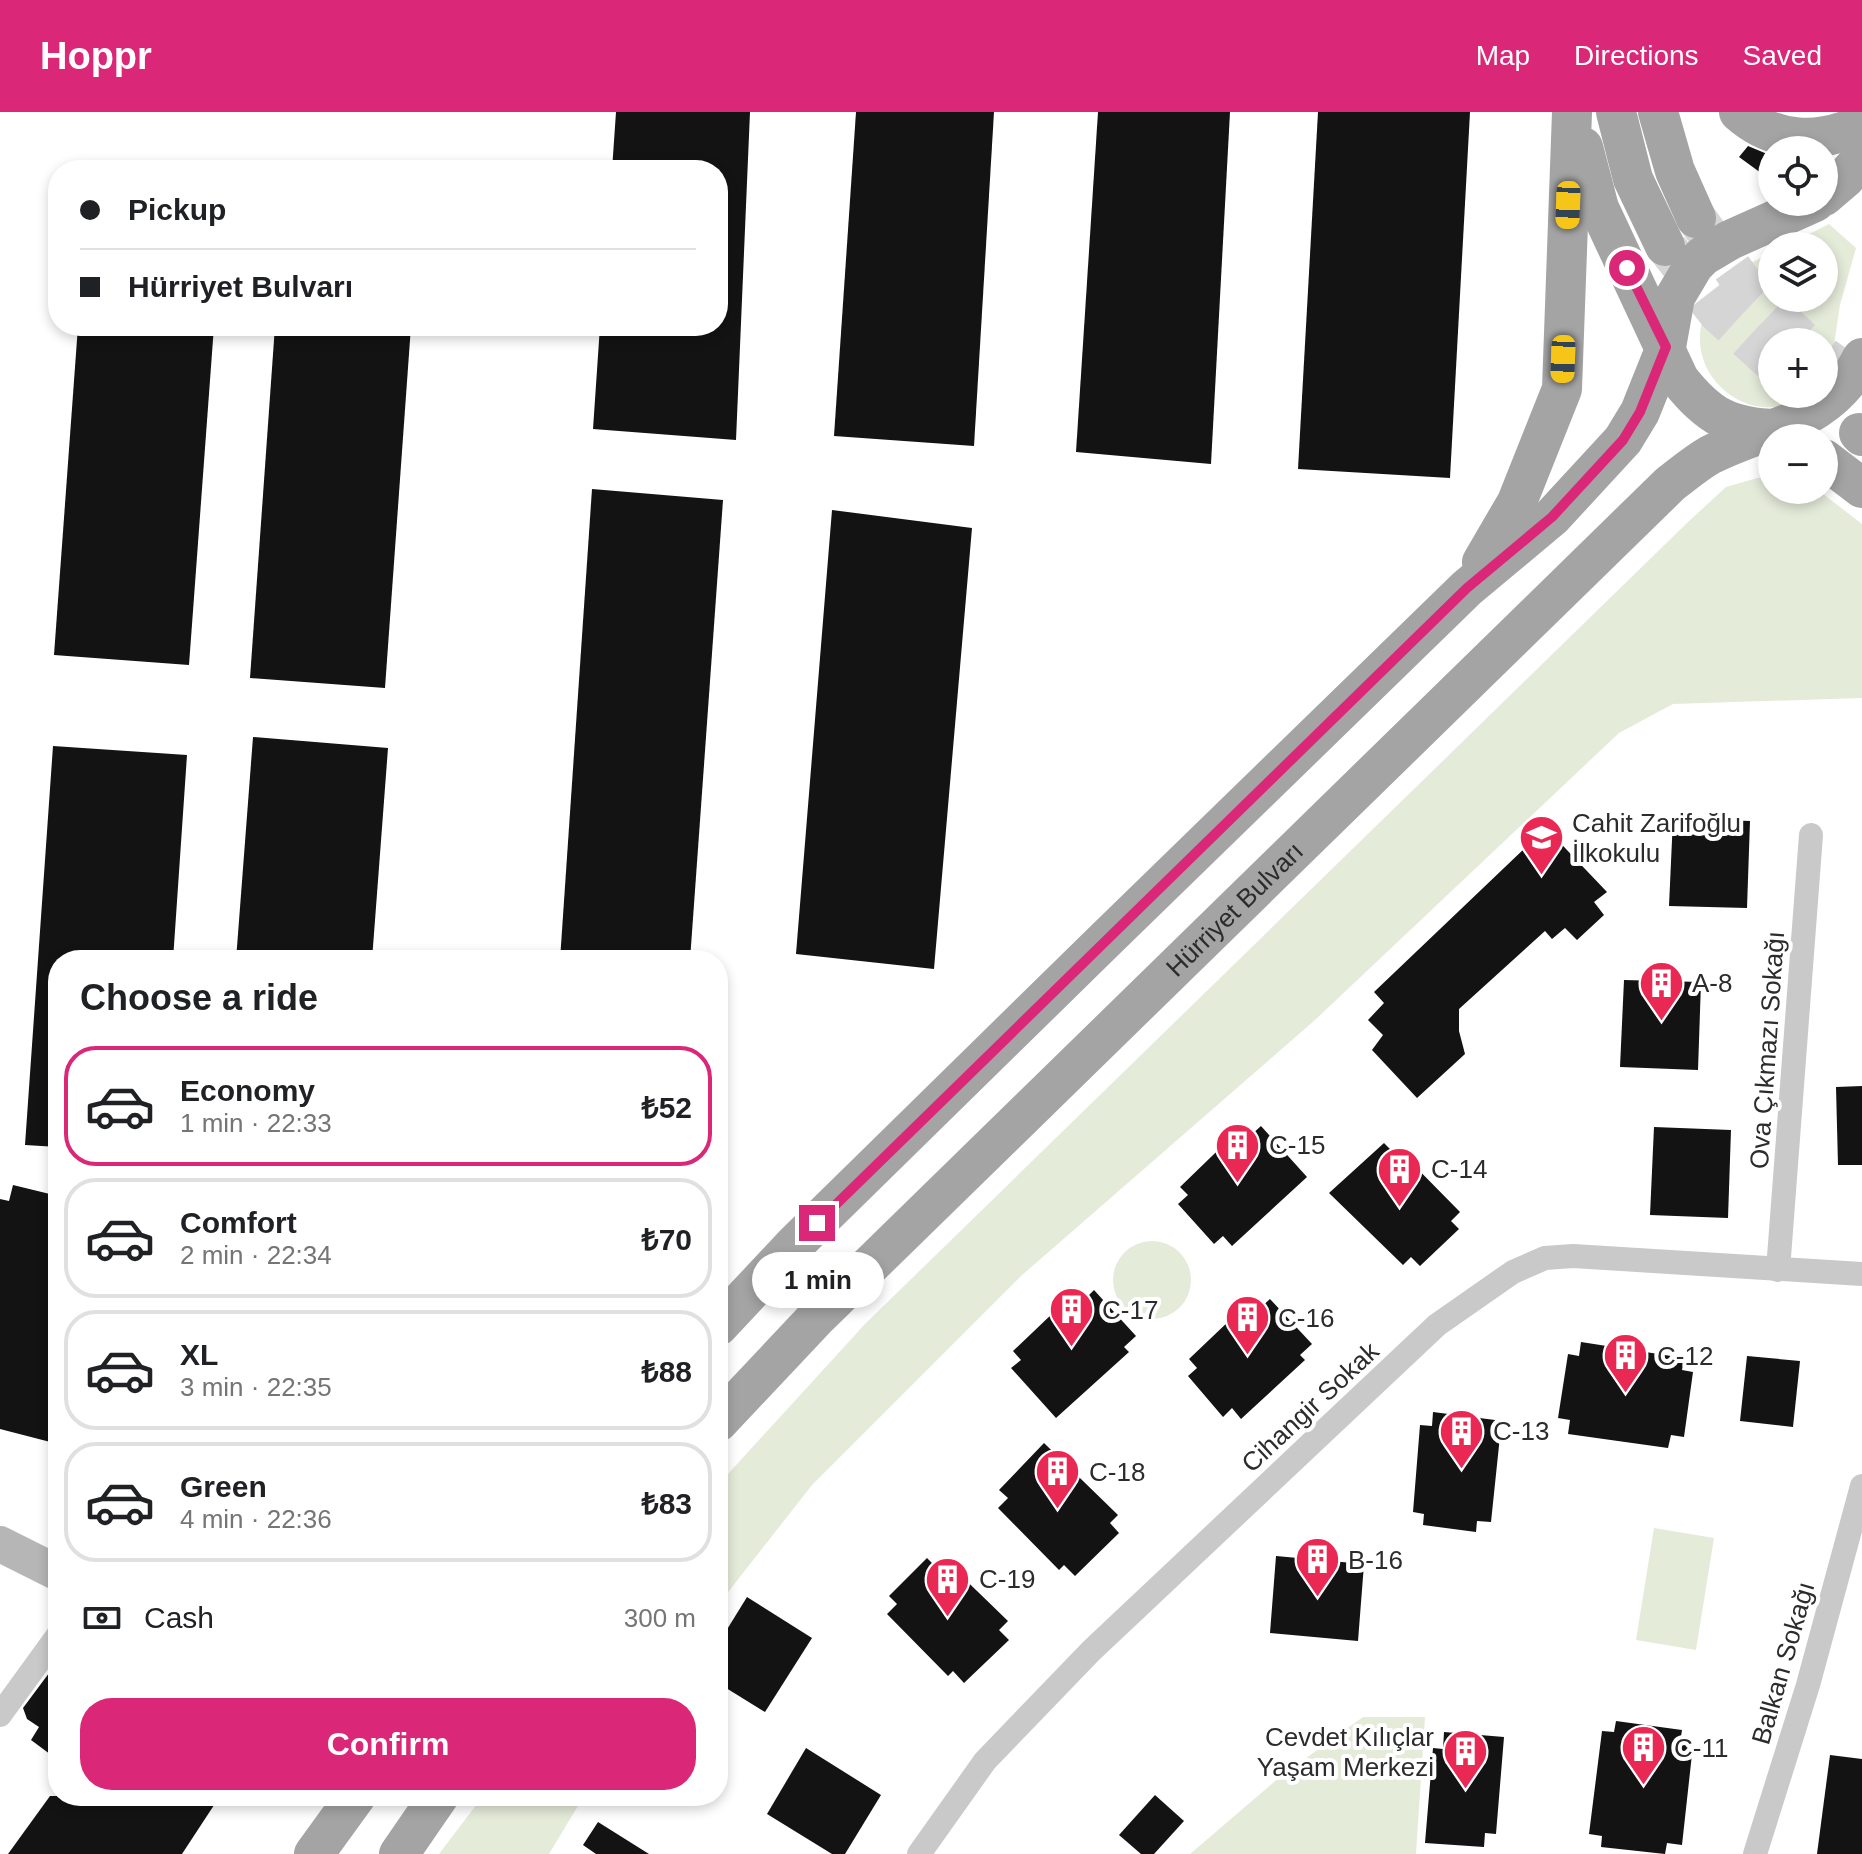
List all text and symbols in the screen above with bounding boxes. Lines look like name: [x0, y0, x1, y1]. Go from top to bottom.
text: Hoppr: [40, 35, 152, 77]
text: Map: [1476, 40, 1530, 71]
text: Directions: [1574, 40, 1699, 71]
text: Saved: [1743, 40, 1822, 71]
map controls: [1758, 136, 1838, 504]
button: locate: [1758, 136, 1838, 216]
car: [1555, 181, 1581, 229]
text: Pickup: [128, 193, 226, 226]
button: layers: [1758, 232, 1838, 312]
route start: [1609, 250, 1645, 286]
text: Hürriyet Bulvarı: [128, 270, 353, 303]
button: +: [1758, 328, 1838, 408]
car: [1550, 335, 1576, 383]
button: −: [1758, 424, 1838, 504]
place label: Cahit Zarifoğlu İlkokulu: [1572, 808, 1741, 868]
school or university icon: Cahit Zarifoğlu İlkokulu: [1517, 814, 1565, 877]
street label: Hürriyet Bulvarı: [1160, 836, 1309, 983]
street label: Ova Çıkmazı Sokağı: [1744, 930, 1790, 1170]
building icon: A-8: [1637, 959, 1685, 1022]
place label: A-8: [1692, 968, 1732, 998]
text: Choose a ride: [80, 977, 318, 1018]
icon: car: [84, 1070, 156, 1142]
text: Economy: [180, 1074, 315, 1107]
text: ₺52: [641, 1091, 692, 1124]
text: 1 min · 22:33: [180, 1108, 332, 1138]
building icon: C-15: [1214, 1121, 1262, 1184]
place label: C-15: [1269, 1130, 1325, 1160]
building icon: C-14: [1376, 1145, 1424, 1208]
place label: C-14: [1431, 1154, 1487, 1184]
icon: car: [84, 1202, 156, 1274]
route end: [799, 1205, 835, 1241]
text: Comfort: [180, 1206, 297, 1239]
text: ₺70: [641, 1223, 692, 1256]
text: 2 min · 22:34: [180, 1240, 332, 1270]
callout: 1 min: [751, 1251, 883, 1307]
text: 1 min: [784, 1265, 852, 1295]
building icon: C-17: [1047, 1286, 1095, 1349]
building icon: C-16: [1223, 1294, 1271, 1357]
place label: C-17: [1102, 1295, 1158, 1325]
place label: C-16: [1278, 1303, 1334, 1333]
building icon: C-12: [1602, 1332, 1650, 1395]
icon: car: [84, 1334, 156, 1406]
street label: Cihangir Sokak: [1235, 1335, 1385, 1478]
text: XL: [180, 1338, 218, 1371]
place label: C-12: [1657, 1341, 1713, 1371]
text: ₺88: [641, 1355, 692, 1388]
text: 3 min · 22:35: [180, 1372, 332, 1402]
building icon: C-13: [1438, 1407, 1486, 1470]
place label: C-13: [1493, 1416, 1549, 1446]
building icon: C-18: [1034, 1448, 1082, 1511]
place label: C-18: [1089, 1457, 1145, 1487]
icon: car: [84, 1466, 156, 1538]
text: Green: [180, 1470, 267, 1503]
text: ₺83: [641, 1487, 692, 1520]
text: 4 min · 22:36: [180, 1504, 332, 1534]
building icon: B-16: [1293, 1536, 1341, 1599]
place label: B-16: [1348, 1545, 1403, 1575]
building icon: C-19: [924, 1555, 972, 1618]
place label: C-19: [979, 1564, 1035, 1594]
street label: Balkan Sokağı: [1745, 1578, 1821, 1748]
icon: cash: [80, 1596, 124, 1640]
text: Cash: [144, 1601, 214, 1634]
text: 300 m: [624, 1603, 696, 1633]
button: Confirm: [80, 1698, 696, 1790]
place label: Cevdet Kılıçlar Yaşam Merkezi: [1257, 1722, 1434, 1782]
building icon: C-11: [1619, 1724, 1667, 1787]
building icon: Cevdet Kılıçlar Yaşam Merkezi: [1441, 1728, 1489, 1791]
place label: C-11: [1674, 1733, 1728, 1763]

